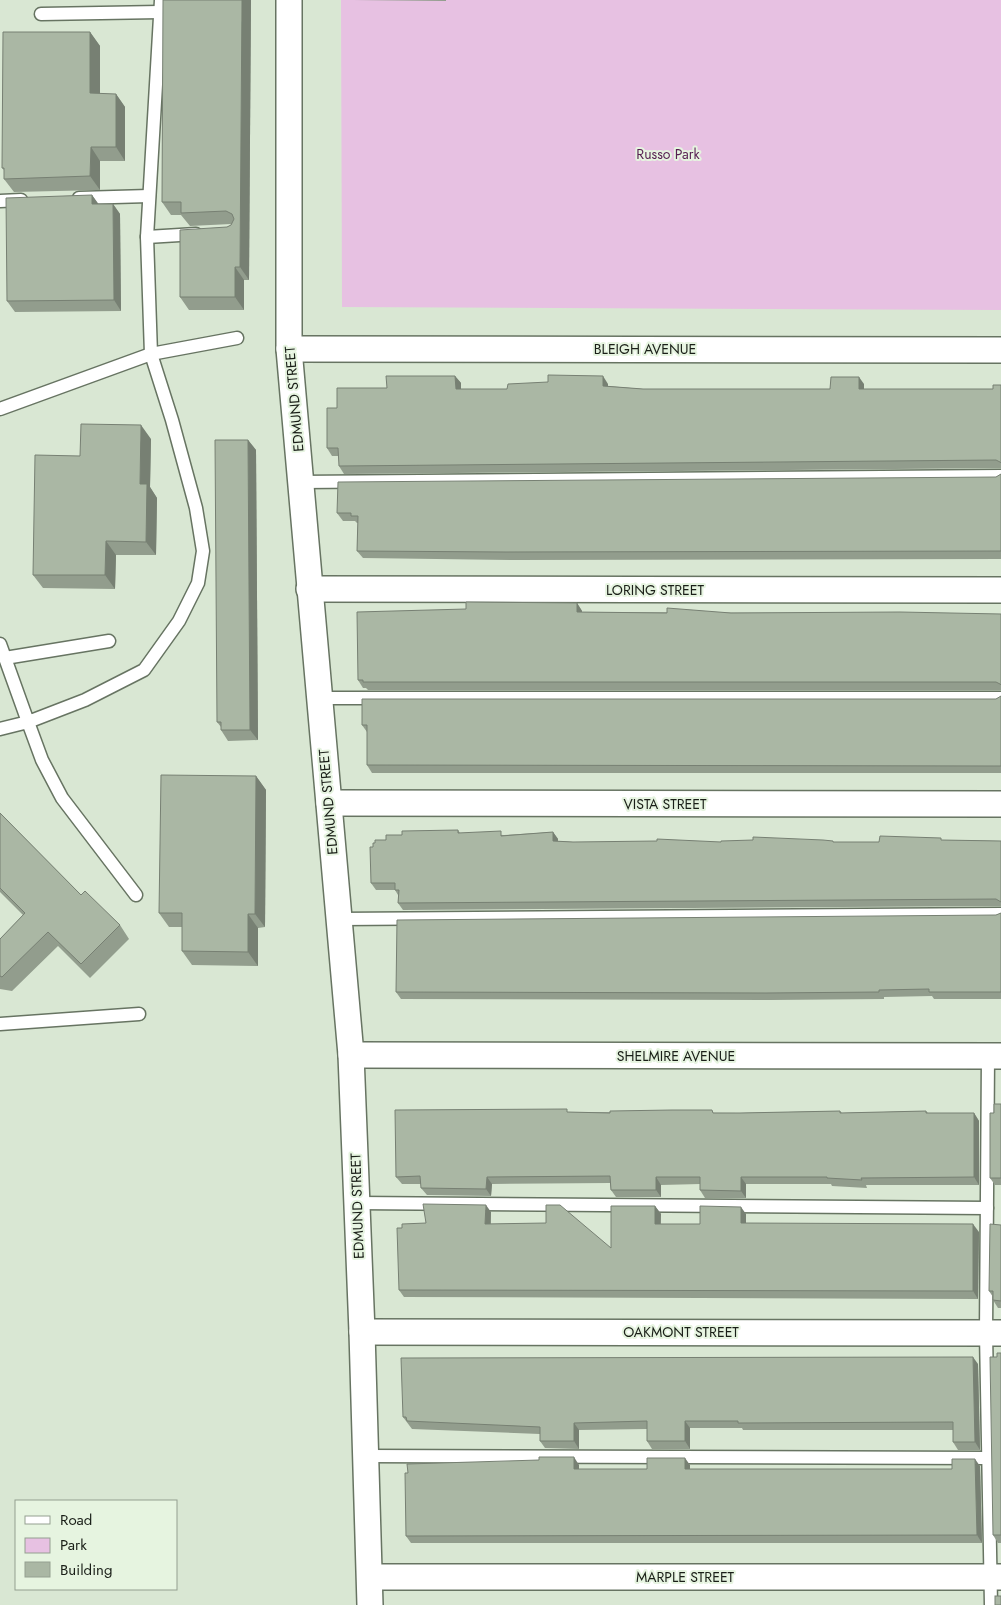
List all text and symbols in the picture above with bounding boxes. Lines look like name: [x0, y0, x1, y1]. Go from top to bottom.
park label: Russo Park: [636, 144, 700, 164]
street label: BLEIGH AVENUE: [594, 339, 696, 359]
street label: EDMUND STREET: [279, 345, 309, 453]
street label: LORING STREET: [606, 580, 705, 600]
street label: EDMUND STREET: [313, 748, 343, 856]
street label: VISTA STREET: [624, 794, 707, 814]
street label: SHELMIRE AVENUE: [617, 1046, 735, 1066]
street label: EDMUND STREET: [345, 1152, 369, 1259]
street label: OAKMONT STREET: [623, 1322, 739, 1342]
legend: [15, 1500, 178, 1590]
text: Road: [60, 1509, 92, 1531]
text: Park: [60, 1534, 87, 1556]
text: Building: [60, 1559, 112, 1581]
street label: MARPLE STREET: [636, 1567, 735, 1587]

